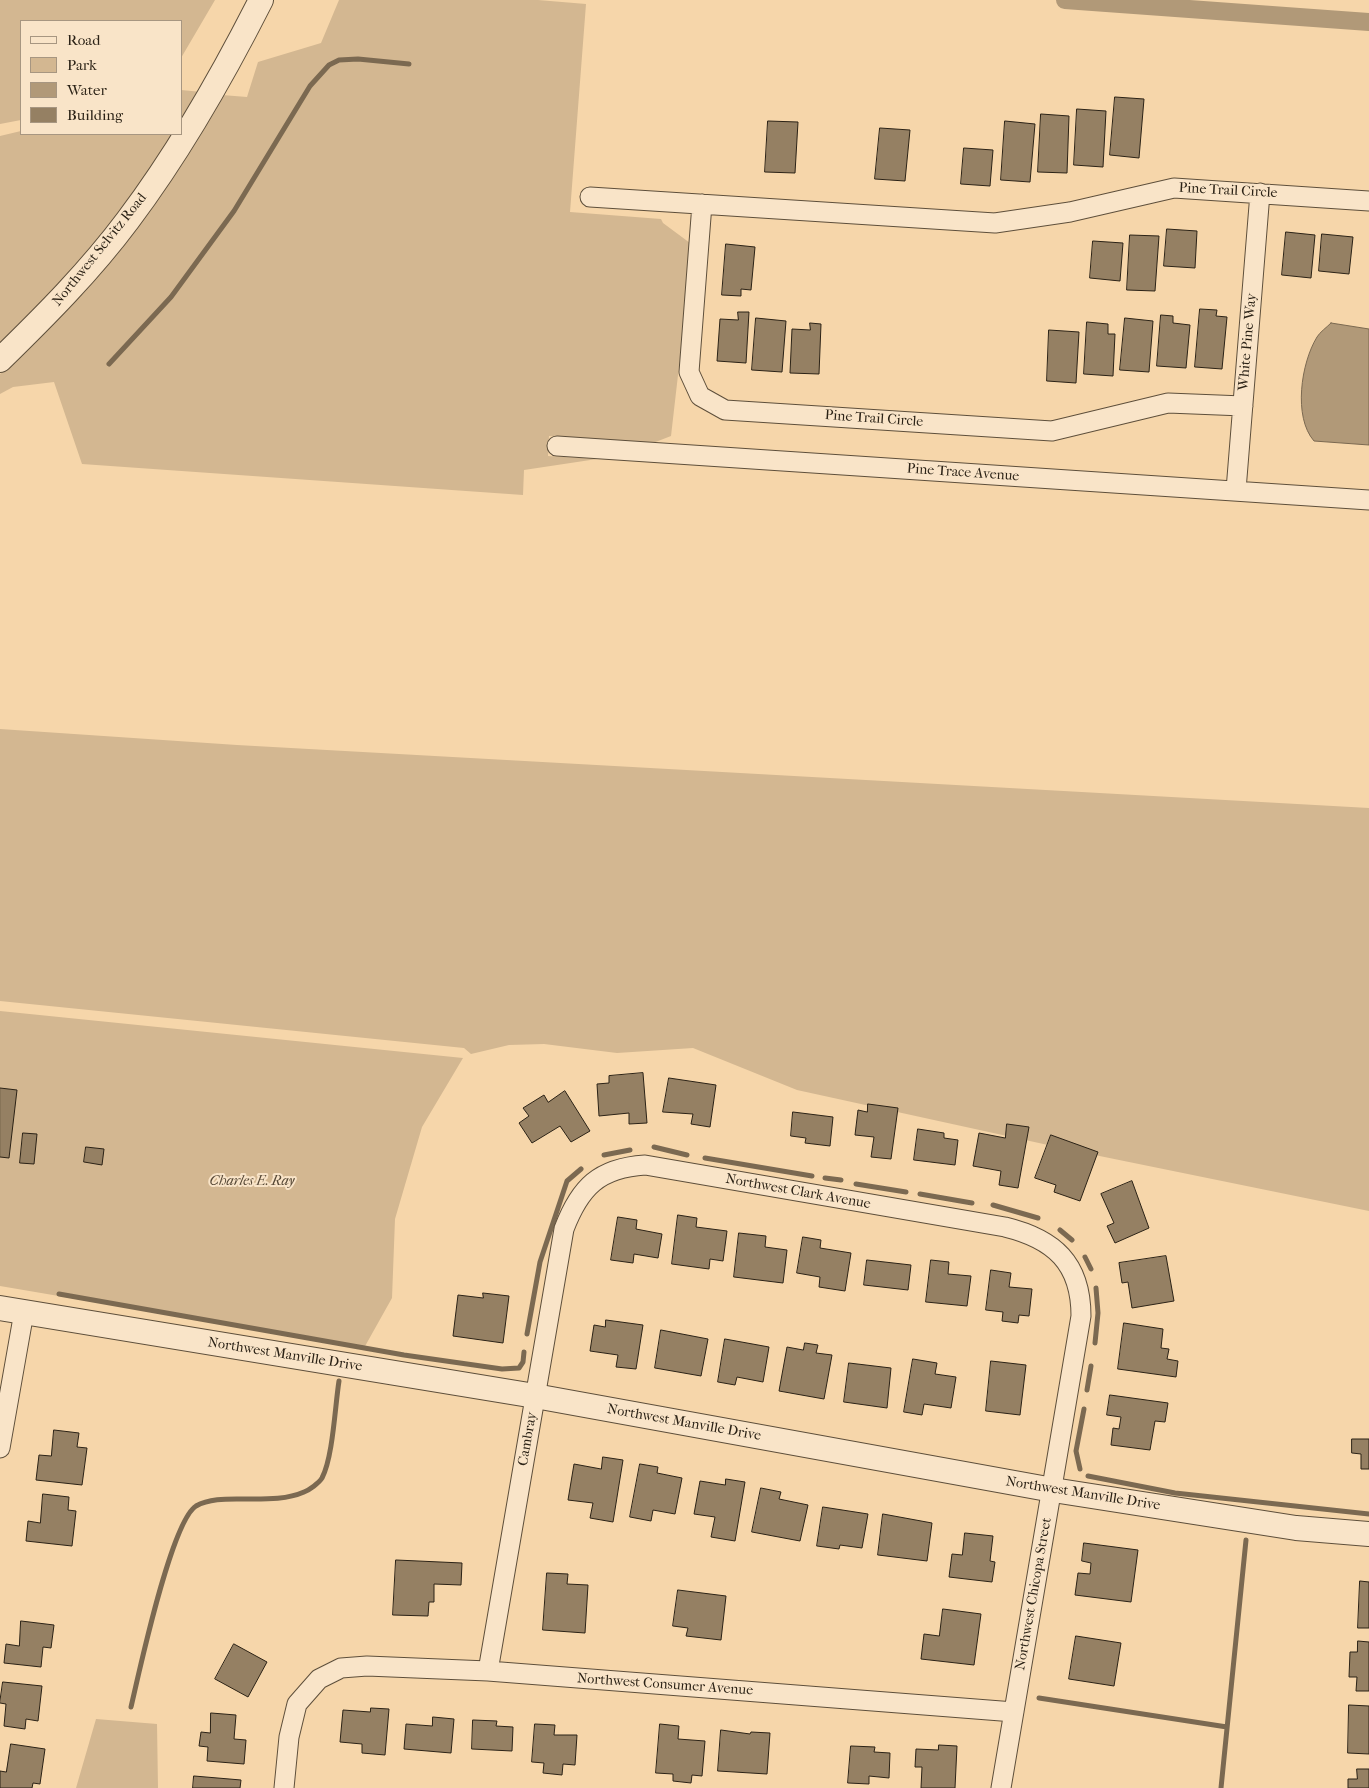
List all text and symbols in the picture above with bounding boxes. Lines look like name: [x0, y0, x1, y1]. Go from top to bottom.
legend: [20, 20, 182, 135]
text: Road: [67, 31, 100, 49]
text: Park: [67, 56, 97, 74]
text: Water: [67, 81, 107, 99]
text: Building: [67, 106, 123, 124]
street label: Pine Trail Circle: [1178, 180, 1278, 202]
street label: Northwest Selvitz Road: [49, 190, 151, 310]
street label: White Pine Way: [1235, 293, 1261, 391]
street label: Pine Trail Circle: [824, 407, 924, 431]
street label: Pine Trace Avenue: [906, 461, 1020, 485]
street label: Northwest Clark Avenue: [724, 1171, 872, 1213]
park label: Charles E. Ray: [209, 1174, 295, 1190]
street label: Northwest Manville Drive: [207, 1334, 363, 1376]
street label: Northwest Manville Drive: [606, 1401, 762, 1445]
street label: Cambray: [515, 1411, 541, 1467]
street label: Northwest Manville Drive: [1005, 1473, 1161, 1515]
street label: Northwest Chicopa Street: [1012, 1516, 1056, 1672]
street label: Northwest Consumer Avenue: [576, 1670, 754, 1700]

